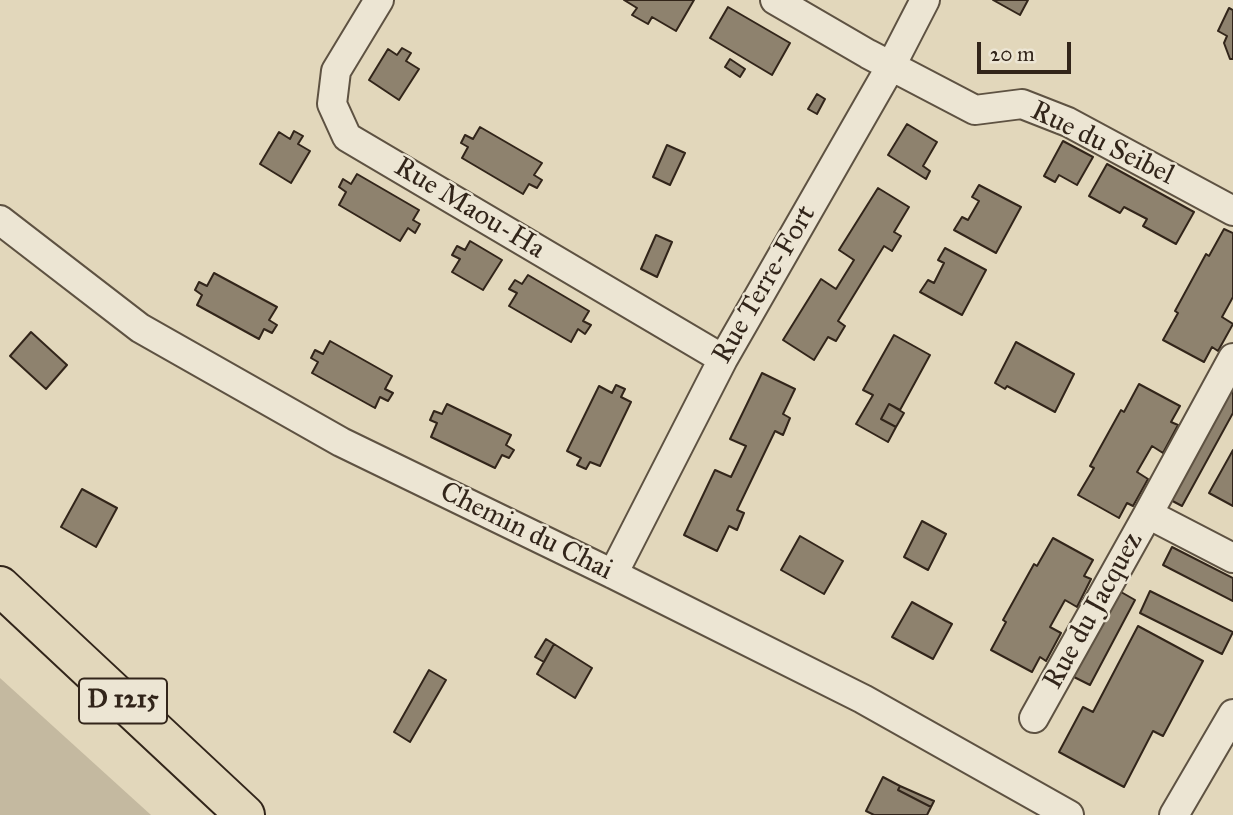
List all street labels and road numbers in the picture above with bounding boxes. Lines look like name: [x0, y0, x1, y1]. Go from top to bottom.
street label: Rue du Seibel: [1025, 95, 1179, 193]
street label: Rue Maou-Ha: [388, 151, 550, 267]
street label: Rue Terre-Fort: [706, 200, 824, 370]
street label: Chemin du Chai: [434, 476, 618, 588]
street label: Rue du Jacquez: [1037, 527, 1151, 695]
road number: D 1215: [79, 678, 167, 723]

